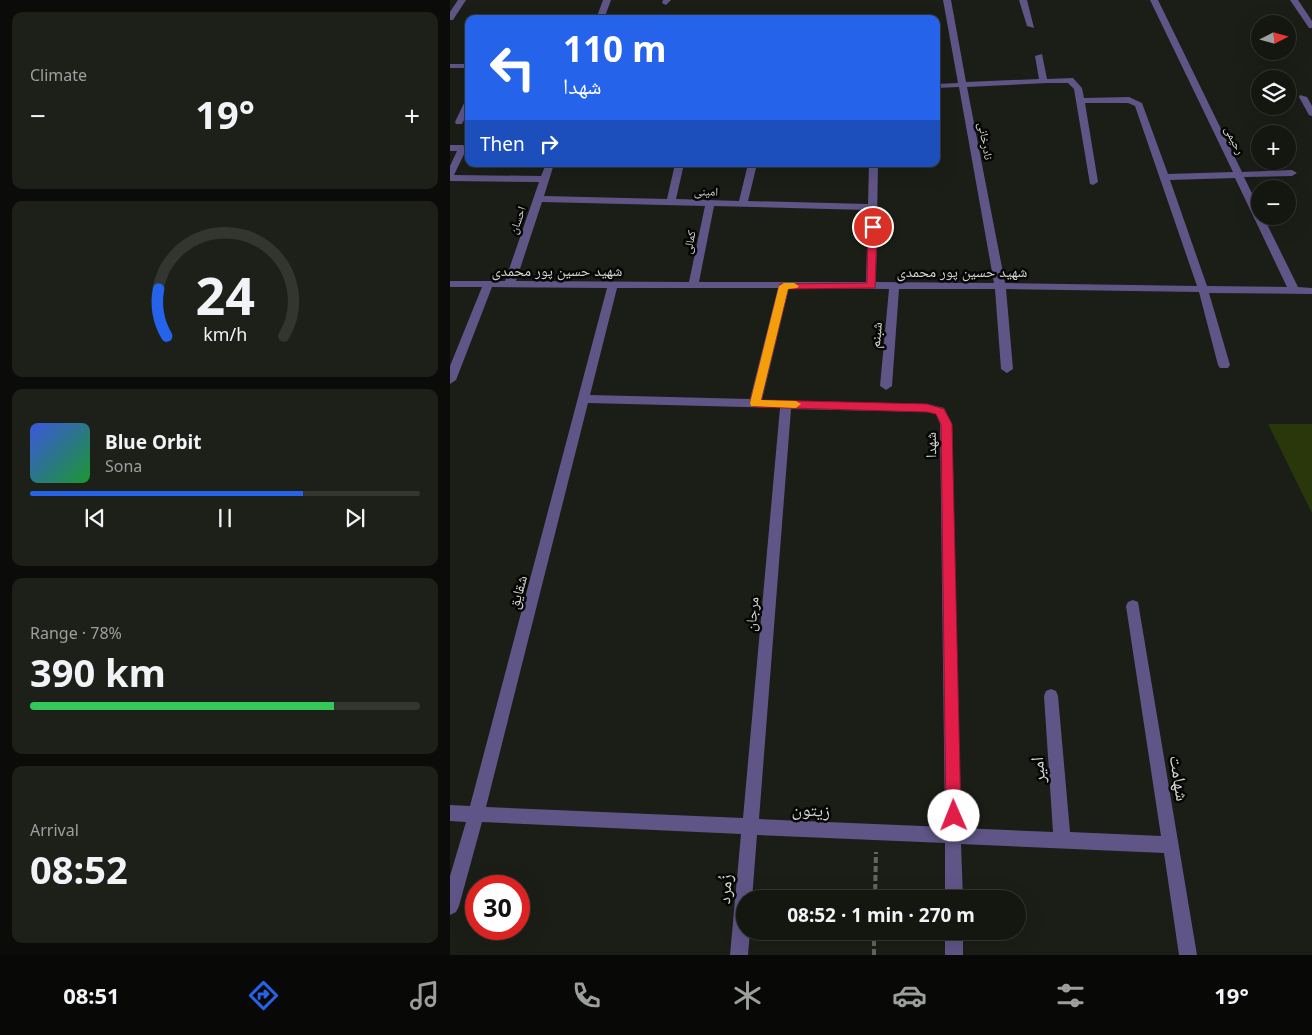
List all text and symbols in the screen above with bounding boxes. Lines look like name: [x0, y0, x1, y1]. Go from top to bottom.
north arrow: [1251, 15, 1296, 60]
map controls: [1251, 15, 1296, 225]
text: 110 m: [563, 25, 666, 72]
icon: left: [480, 35, 545, 100]
text: Climate: [30, 64, 87, 86]
text: شهدا: [563, 70, 602, 100]
button: layers: [1251, 70, 1296, 115]
text: 19°: [195, 88, 255, 140]
text: −: [30, 96, 46, 134]
text: +: [404, 96, 420, 134]
street label: نادرخانی: [974, 121, 998, 161]
street label: رحیمی: [1221, 123, 1249, 157]
button: +: [1251, 125, 1296, 170]
icon: right: [535, 130, 563, 158]
text: Then: [480, 131, 525, 157]
button: −: [1251, 180, 1296, 225]
street label: امینی: [694, 182, 718, 200]
street label: احسان: [504, 204, 530, 236]
pin: [852, 206, 894, 248]
icon: arrive: [859, 213, 887, 241]
street label: کمالی: [678, 229, 700, 255]
text: 24: [195, 259, 255, 330]
street label: شهید حسین پور محمدی: [492, 260, 623, 281]
street label: شهید حسین پور محمدی: [897, 261, 1028, 282]
street label: شبنم: [864, 321, 887, 349]
text: km/h: [203, 322, 247, 346]
text: Blue Orbit: [105, 429, 201, 455]
street label: شهدا: [920, 432, 940, 458]
text: Sona: [105, 455, 142, 477]
icon: previous: [81, 504, 109, 532]
icon: pause: [211, 504, 239, 532]
icon: next: [341, 504, 369, 532]
street label: شقایق: [503, 573, 532, 611]
street label: مرجان: [740, 596, 763, 632]
text: Range · 78%: [30, 622, 122, 644]
text: 390 km: [30, 646, 166, 698]
street label: شهامت: [1165, 753, 1195, 803]
street label: امیر: [1024, 756, 1050, 785]
position arrow: [927, 789, 979, 841]
street label: زیتون: [791, 796, 831, 822]
text: Arrival: [30, 819, 79, 841]
text: 08:52: [30, 843, 128, 895]
street label: زُمرد: [711, 873, 737, 905]
speed limit sign: 30: [465, 875, 530, 940]
text: 08:52 · 1 min · 270 m: [787, 902, 975, 928]
icon: directions: [246, 978, 281, 1013]
icon: music: [407, 978, 442, 1013]
icon: phone: [569, 978, 604, 1013]
icon: climate: [730, 978, 765, 1013]
icon: car: [892, 978, 927, 1013]
icon: filters: [1053, 978, 1088, 1013]
text: 08:51: [63, 980, 120, 1010]
text: 19°: [1214, 980, 1249, 1010]

